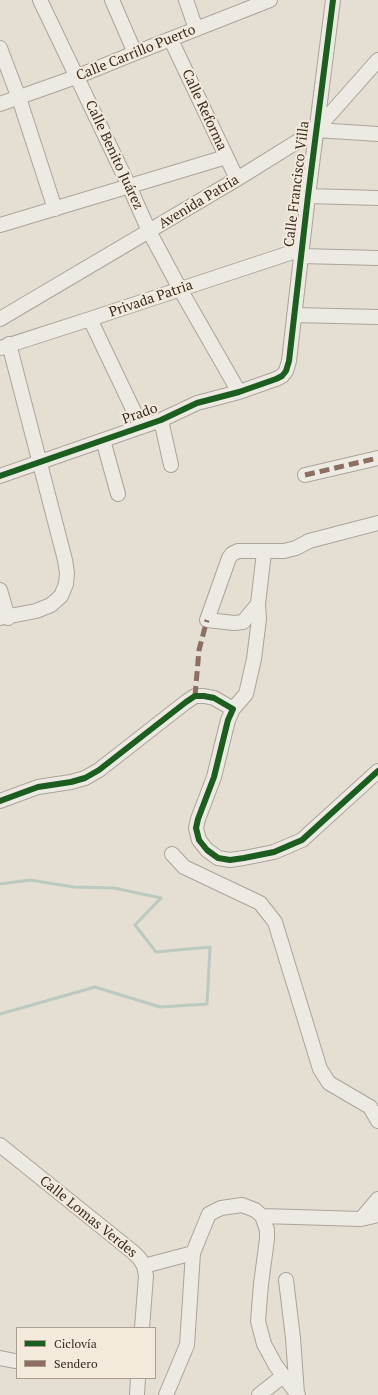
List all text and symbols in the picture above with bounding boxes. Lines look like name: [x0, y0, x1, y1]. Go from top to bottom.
street label: Calle Carrillo Puerto: [74, 21, 198, 85]
street label: Calle Reforma: [178, 67, 230, 153]
street label: Calle Benito Juárez: [81, 98, 147, 212]
street label: Calle Francisco Villa: [281, 120, 313, 248]
street label: Avenida Patria: [156, 172, 242, 232]
street label: Privada Patria: [107, 277, 195, 321]
street label: Prado: [120, 400, 160, 428]
street label: Calle Lomas Verdes: [36, 1173, 140, 1261]
legend: [16, 1327, 156, 1379]
text: Ciclovía: [54, 1336, 97, 1351]
text: Sendero: [54, 1356, 98, 1371]

